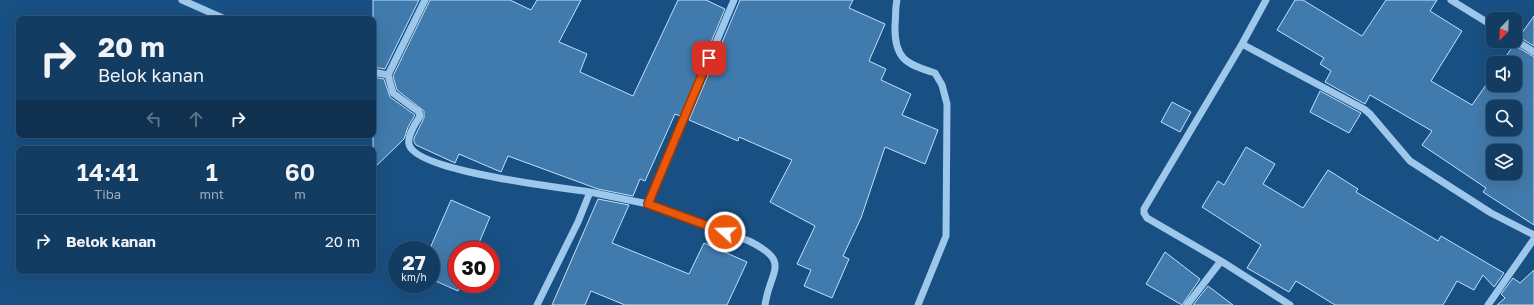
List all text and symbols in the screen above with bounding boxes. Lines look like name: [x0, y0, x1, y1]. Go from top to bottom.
north arrow: [1486, 12, 1522, 48]
map controls: [1486, 12, 1522, 180]
text: 20 m: [98, 30, 165, 63]
icon: right: [32, 32, 84, 84]
pin: [692, 41, 726, 75]
icon: arrive: [698, 47, 720, 69]
button: sound: [1486, 56, 1522, 92]
text: Belok kanan: [98, 64, 204, 86]
button: search: [1486, 100, 1522, 136]
icon: left: [143, 108, 165, 130]
icon: ahead: [185, 108, 207, 130]
icon: right: [227, 108, 249, 130]
button: layers: [1486, 144, 1522, 180]
text: 14:41: [77, 157, 139, 186]
text: 1: [206, 157, 218, 186]
text: 60: [285, 157, 315, 186]
text: Tiba: [94, 186, 121, 202]
text: mnt: [199, 186, 224, 202]
text: m: [294, 186, 306, 202]
position arrow: [704, 211, 746, 253]
icon: right: [32, 230, 54, 252]
text: Belok kanan: [66, 232, 156, 250]
text: 20 m: [325, 232, 360, 250]
speed limit sign: 30: [448, 241, 500, 293]
text: 27: [402, 250, 426, 274]
text: km/h: [401, 271, 427, 283]

